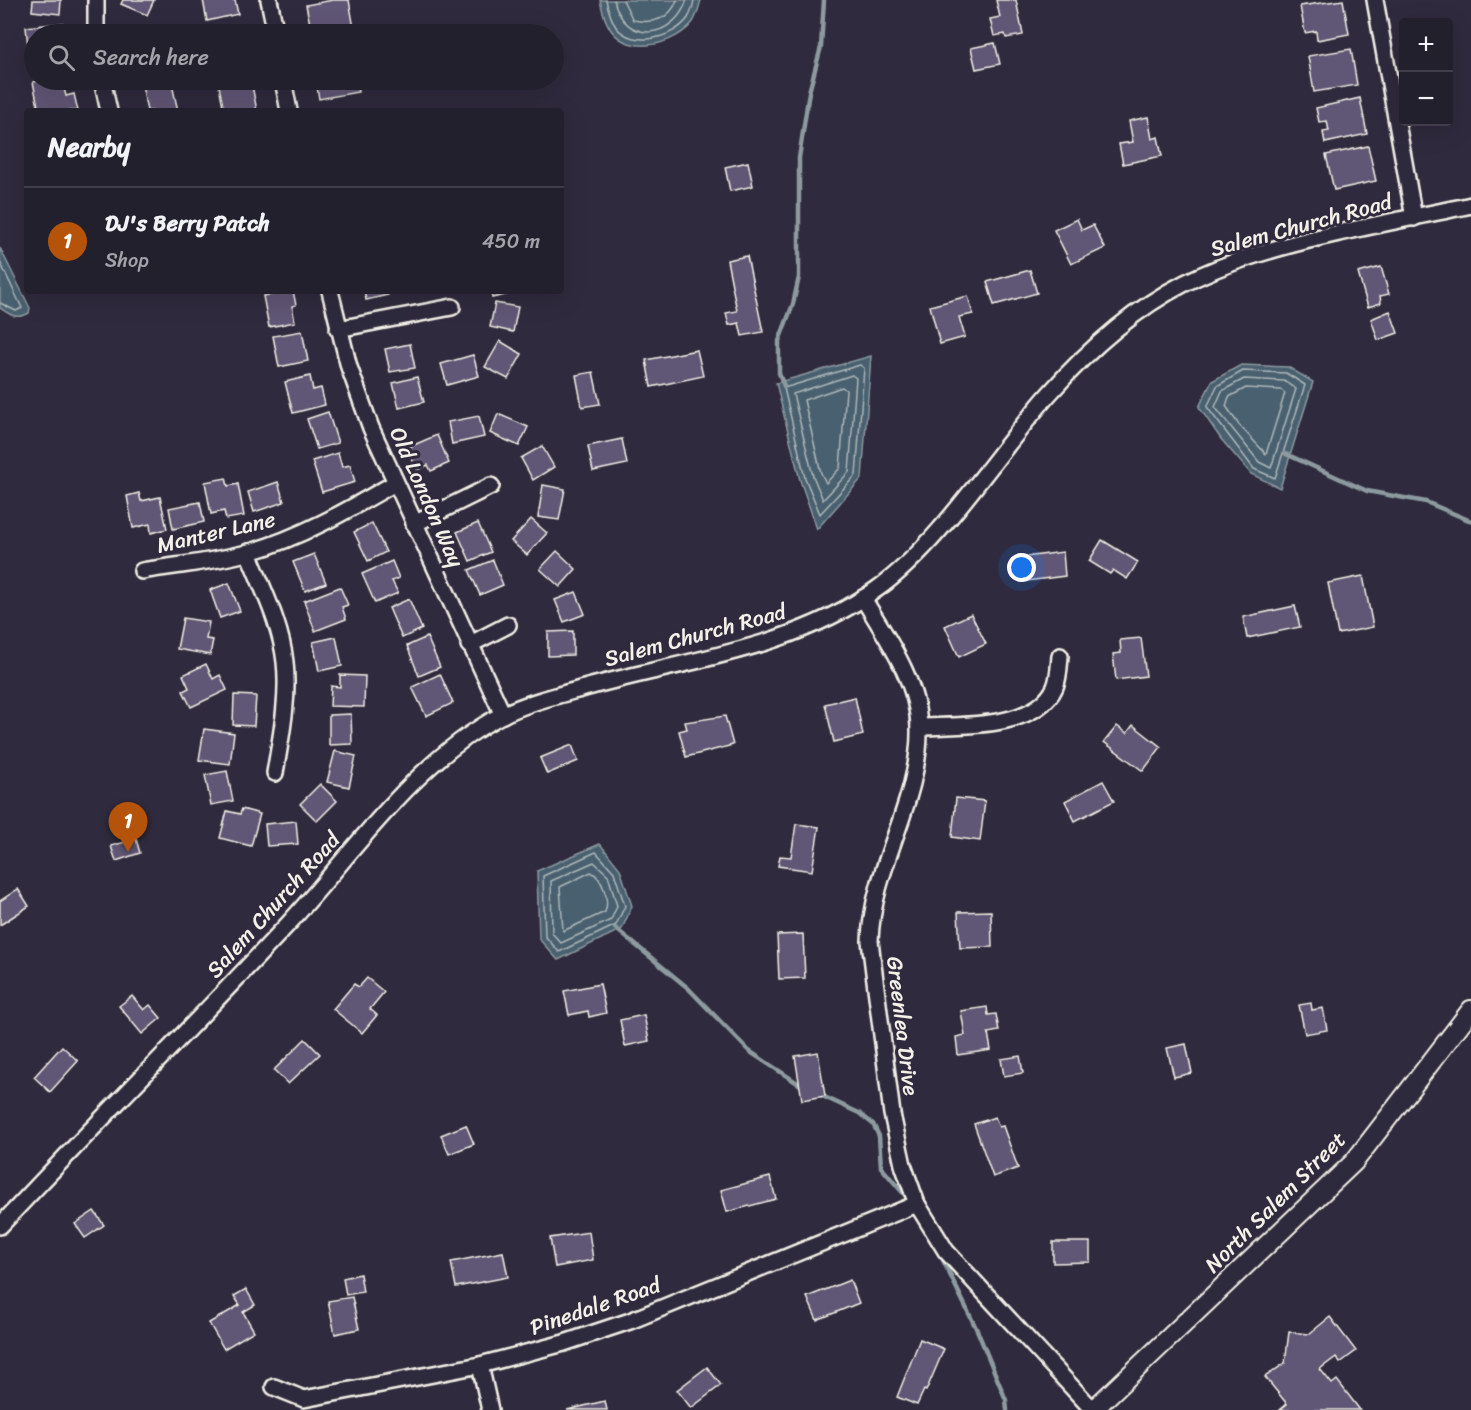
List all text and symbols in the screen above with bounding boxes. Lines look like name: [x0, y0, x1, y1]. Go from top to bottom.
map controls: [1399, 18, 1453, 126]
button: +: [1399, 18, 1453, 72]
search box: [24, 24, 564, 90]
text: Search here: [93, 38, 209, 77]
icon: search: [45, 41, 78, 74]
button: −: [1399, 72, 1453, 126]
text: Nearby: [48, 124, 130, 170]
street label: Salem Church Road: [1206, 182, 1397, 268]
text: DJ's Berry Patch: [105, 204, 270, 243]
text: 1: [63, 224, 72, 259]
text: 450 m: [482, 224, 540, 259]
text: Shop: [105, 243, 149, 278]
street label: Old London Way: [379, 420, 476, 574]
street label: Manter Lane: [153, 499, 279, 565]
your location: [1007, 553, 1036, 582]
street label: Salem Church Road: [600, 592, 791, 678]
pin: 1: [108, 802, 148, 852]
street label: Salem Church Road: [196, 822, 351, 987]
street label: Greenlea Drive: [875, 954, 931, 1098]
street label: North Salem Street: [1195, 1121, 1356, 1282]
street label: Pinedale Road: [524, 1265, 667, 1347]

